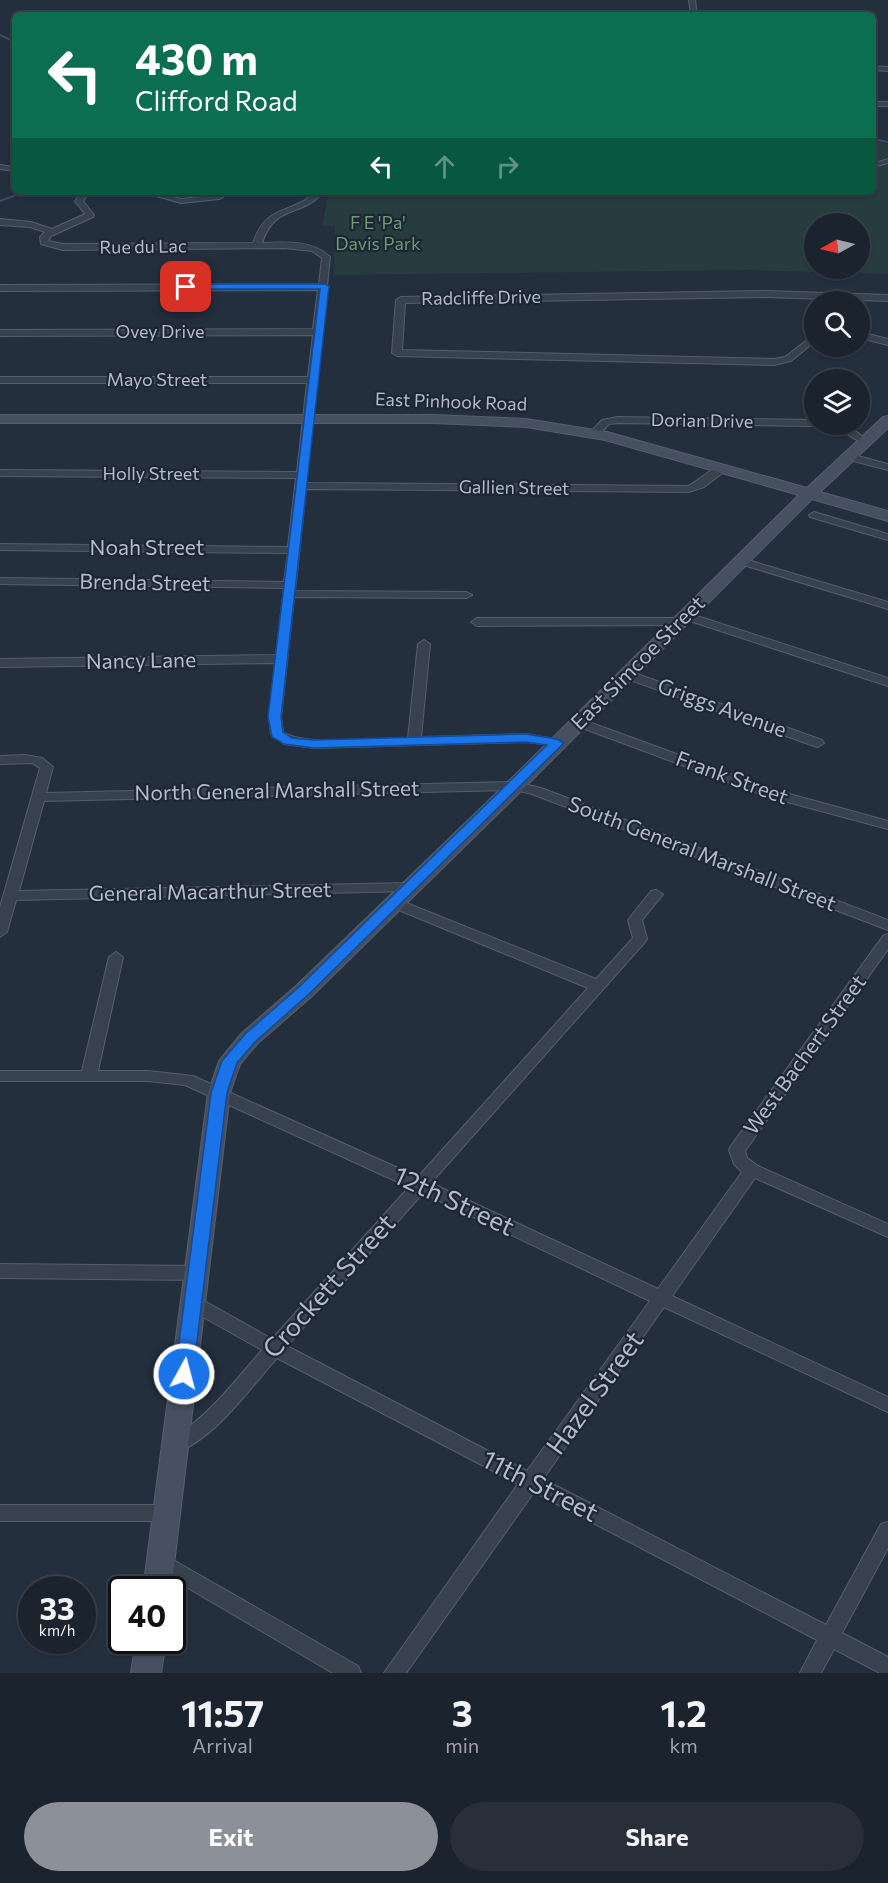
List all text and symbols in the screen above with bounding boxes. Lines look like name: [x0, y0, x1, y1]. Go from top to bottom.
text: 430 m: [135, 32, 258, 84]
icon: left: [36, 36, 114, 114]
text: Clifford Road: [135, 84, 298, 117]
icon: left: [365, 150, 398, 183]
icon: ahead: [428, 150, 461, 183]
icon: right: [491, 150, 524, 183]
park label: F E 'Pa' Davis Park: [335, 211, 421, 254]
north arrow: [804, 213, 870, 279]
map controls: [804, 213, 870, 435]
street label: Rue du Lac: [99, 234, 187, 258]
pin: [160, 261, 211, 312]
icon: arrive: [169, 270, 202, 303]
street label: Radcliffe Drive: [421, 285, 541, 309]
button: search: [804, 291, 870, 357]
street label: Ovey Drive: [115, 320, 205, 342]
street label: Mayo Street: [107, 368, 207, 390]
button: layers: [804, 369, 870, 435]
street label: East Pinhook Road: [375, 387, 528, 415]
street label: Dorian Drive: [651, 408, 753, 432]
street label: Holly Street: [102, 462, 200, 484]
street label: Gallien Street: [459, 475, 569, 499]
street label: Noah Street: [90, 534, 204, 559]
street label: Brenda Street: [79, 568, 211, 595]
street label: East Simcoe Street: [565, 590, 709, 734]
street label: Nancy Lane: [86, 646, 196, 673]
street label: Griggs Avenue: [655, 672, 790, 742]
street label: Frank Street: [673, 745, 792, 808]
street label: North General Marshall Street: [134, 775, 420, 804]
street label: South General Marshall Street: [565, 790, 840, 915]
street label: General Macarthur Street: [88, 876, 332, 905]
street label: West Bachert Street: [737, 969, 870, 1139]
street label: 12th Street: [389, 1158, 520, 1241]
street label: Crockett Street: [255, 1207, 401, 1363]
street label: Hazel Street: [539, 1324, 649, 1460]
position arrow: [152, 1342, 216, 1406]
street label: 11th Street: [477, 1442, 604, 1527]
speed limit sign: 40: [108, 1576, 186, 1654]
text: 33: [40, 1589, 74, 1626]
text: km/h: [39, 1621, 75, 1639]
text: 11:57: [181, 1690, 264, 1734]
text: 3: [452, 1690, 473, 1734]
text: 1.2: [661, 1690, 707, 1734]
text: Arrival: [192, 1733, 253, 1757]
text: min: [445, 1733, 479, 1757]
text: km: [670, 1733, 698, 1757]
button: Exit: [24, 1802, 438, 1871]
button: Share: [450, 1802, 864, 1871]

